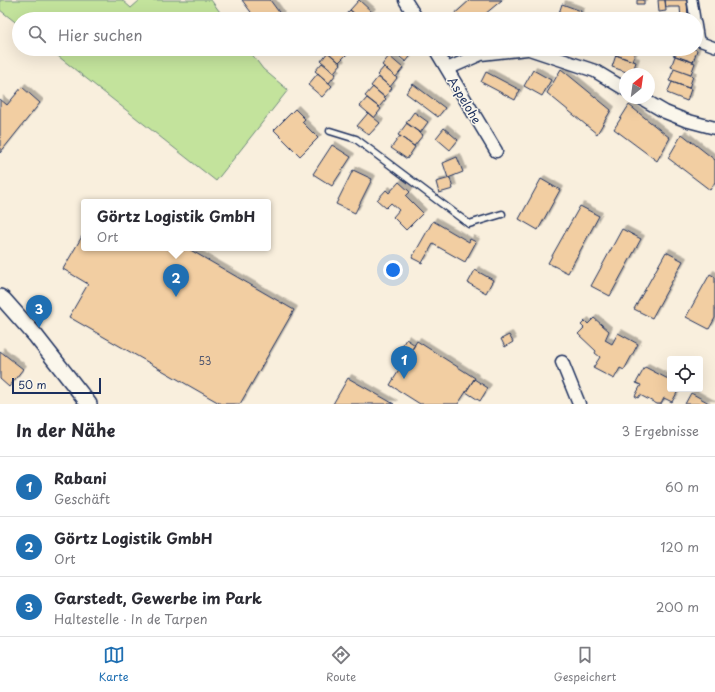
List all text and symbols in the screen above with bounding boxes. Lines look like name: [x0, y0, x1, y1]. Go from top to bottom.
search box: [12, 12, 703, 56]
icon: search: [26, 23, 48, 45]
text: Hier suchen: [58, 23, 143, 46]
north arrow: [619, 68, 655, 104]
street label: Aspelohe: [444, 73, 486, 127]
popup: [81, 199, 271, 251]
text: Görtz Logistik GmbH: [97, 204, 255, 227]
text: Ort: [97, 227, 118, 246]
your location: [383, 260, 403, 280]
pin: 2: [163, 264, 189, 297]
pin: 3: [26, 295, 52, 328]
pin: 1: [391, 346, 417, 379]
house number: 53: [199, 353, 211, 368]
map controls: [667, 356, 703, 392]
button: locate: [667, 356, 703, 392]
scale bar: [12, 376, 101, 395]
text: 50 m: [18, 376, 47, 393]
text: In der Nähe: [16, 417, 115, 443]
text: 3 Ergebnisse: [622, 421, 699, 440]
text: Rabani: [54, 466, 107, 489]
text: 1: [26, 477, 32, 496]
text: 60 m: [665, 477, 699, 496]
text: Geschäft: [54, 489, 110, 508]
text: Görtz Logistik GmbH: [54, 526, 213, 549]
text: 2: [24, 537, 34, 556]
text: 120 m: [660, 537, 699, 556]
text: Ort: [54, 549, 76, 568]
text: Garstedt, Gewerbe im Park: [54, 586, 262, 609]
text: 3: [25, 597, 33, 616]
text: 200 m: [656, 597, 699, 616]
text: Haltestelle · In de Tarpen: [54, 609, 208, 628]
tab: Karte: [99, 644, 129, 685]
tab: Route: [326, 644, 356, 685]
tab: Gespeichert: [554, 644, 616, 685]

